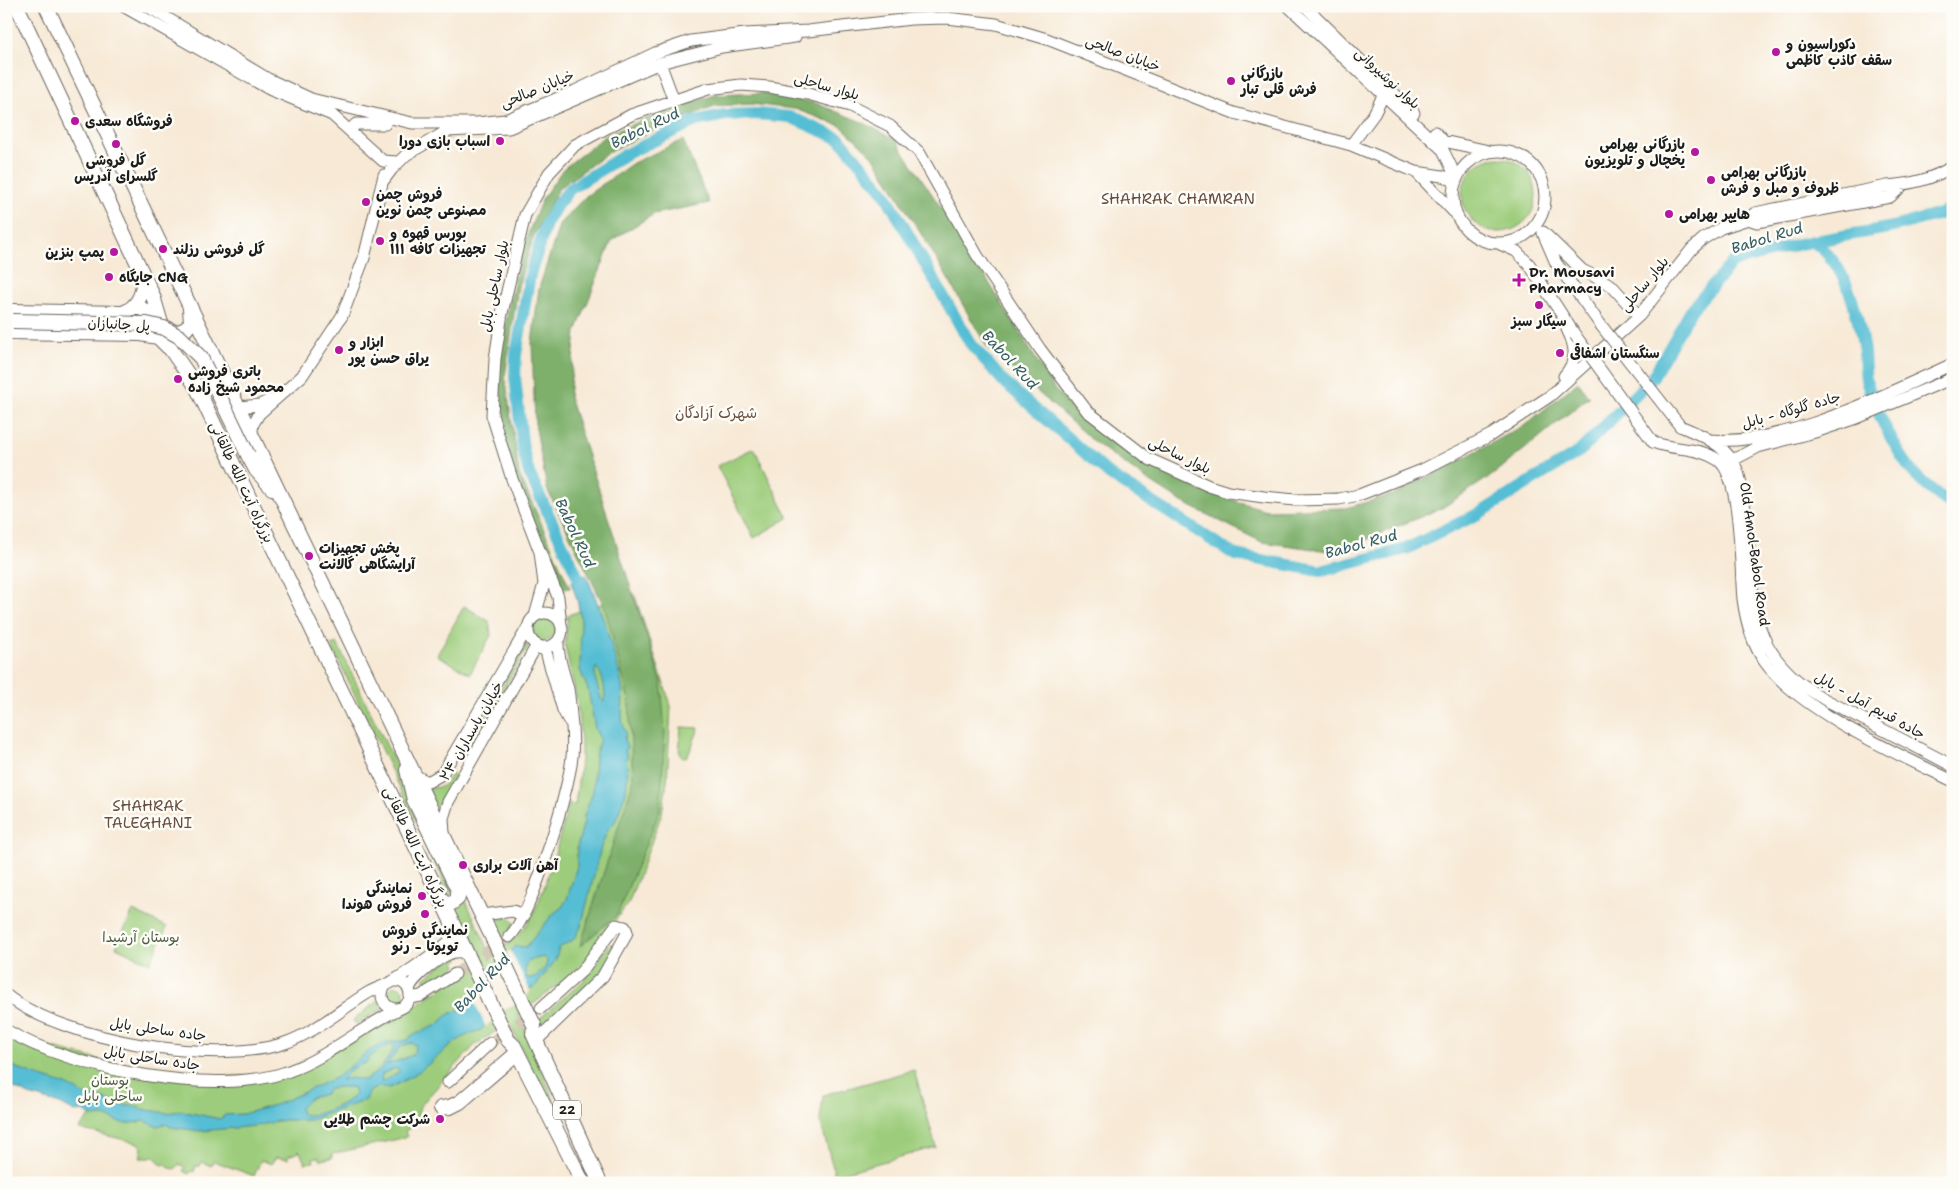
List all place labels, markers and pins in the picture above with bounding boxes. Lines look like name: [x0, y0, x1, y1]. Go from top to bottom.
place label: دکوراسیون و سقف کاذب کاظمی: [1785, 35, 1892, 69]
marker: دکوراسیون و سقف کاذب کاظمی: [1770, 46, 1782, 58]
place label: بازرگانی فرش قلی تبار: [1239, 64, 1317, 98]
marker: بازرگانی فرش قلی تبار: [1225, 75, 1237, 87]
place label: فروشگاه سعدی: [85, 112, 173, 130]
marker: فروشگاه سعدی: [69, 115, 81, 127]
place label: اسباب بازی دورا: [399, 132, 490, 150]
marker: اسباب بازی دورا: [494, 135, 506, 147]
place label: بازرگانی بهرامی یخچال و تلویزیون: [1585, 135, 1685, 170]
marker: گل فروشی گلسرای آدریس: [110, 138, 122, 150]
marker: بازرگانی بهرامی یخچال و تلویزیون: [1689, 146, 1701, 158]
place label: گل فروشی گلسرای آدریس: [74, 151, 159, 185]
place label: بازرگانی بهرامی ظروف و مبل و فرش: [1721, 163, 1839, 197]
marker: بازرگانی بهرامی ظروف و مبل و فرش: [1705, 174, 1717, 186]
place label: فروش چمن مصنوعی چمن نوین: [376, 185, 486, 220]
marker: فروش چمن مصنوعی چمن نوین: [360, 196, 372, 208]
place label: هایپر بهرامی: [1679, 205, 1750, 223]
marker: هایپر بهرامی: [1663, 208, 1675, 220]
place label: بورس قهوه و تجهیزات کافه ۱۱۱: [389, 224, 487, 258]
marker: بورس قهوه و تجهیزات کافه ۱۱۱: [374, 235, 386, 247]
place label: گل فروشی رزلند: [173, 240, 265, 258]
place label: پمپ بنزین: [45, 243, 104, 261]
marker: گل فروشی رزلند: [157, 243, 169, 255]
marker: پمپ بنزین: [108, 246, 120, 258]
place label: Dr. Mousavi Pharmacy: [1529, 263, 1615, 297]
place label: جایگاه CNG: [119, 268, 188, 286]
marker: جایگاه CNG: [103, 271, 115, 283]
marker: Dr. Mousavi Pharmacy: [1513, 274, 1525, 286]
marker: سیگار سبز: [1533, 299, 1545, 311]
place label: سیگار سبز: [1510, 312, 1566, 330]
place label: ابزار و یراق حسن پور: [347, 333, 429, 368]
place label: سنگستان اشفاقی: [1570, 343, 1660, 362]
marker: ابزار و یراق حسن پور: [333, 344, 345, 356]
marker: سنگستان اشفاقی: [1554, 347, 1566, 359]
place label: باتری فروشی محمود شیخ زاده: [188, 362, 284, 397]
marker: باتری فروشی محمود شیخ زاده: [172, 373, 184, 385]
place label: پخش تجهیزات آرایشگاهی گالانت: [319, 539, 416, 573]
marker: پخش تجهیزات آرایشگاهی گالانت: [303, 550, 315, 562]
place label: آهن آلات براری: [473, 856, 559, 874]
marker: آهن آلات براری: [457, 859, 469, 871]
place label: نمایندگی فروش هوندا: [342, 879, 412, 913]
marker: نمایندگی فروش هوندا: [416, 890, 428, 902]
marker: نمایندگی فروش تویوتا - رنو: [419, 908, 431, 920]
place label: نمایندگی فروش تویوتا - رنو: [382, 921, 468, 956]
place label: شرکت چشم طلایی: [324, 1110, 430, 1130]
marker: شرکت چشم طلایی: [434, 1113, 446, 1125]

